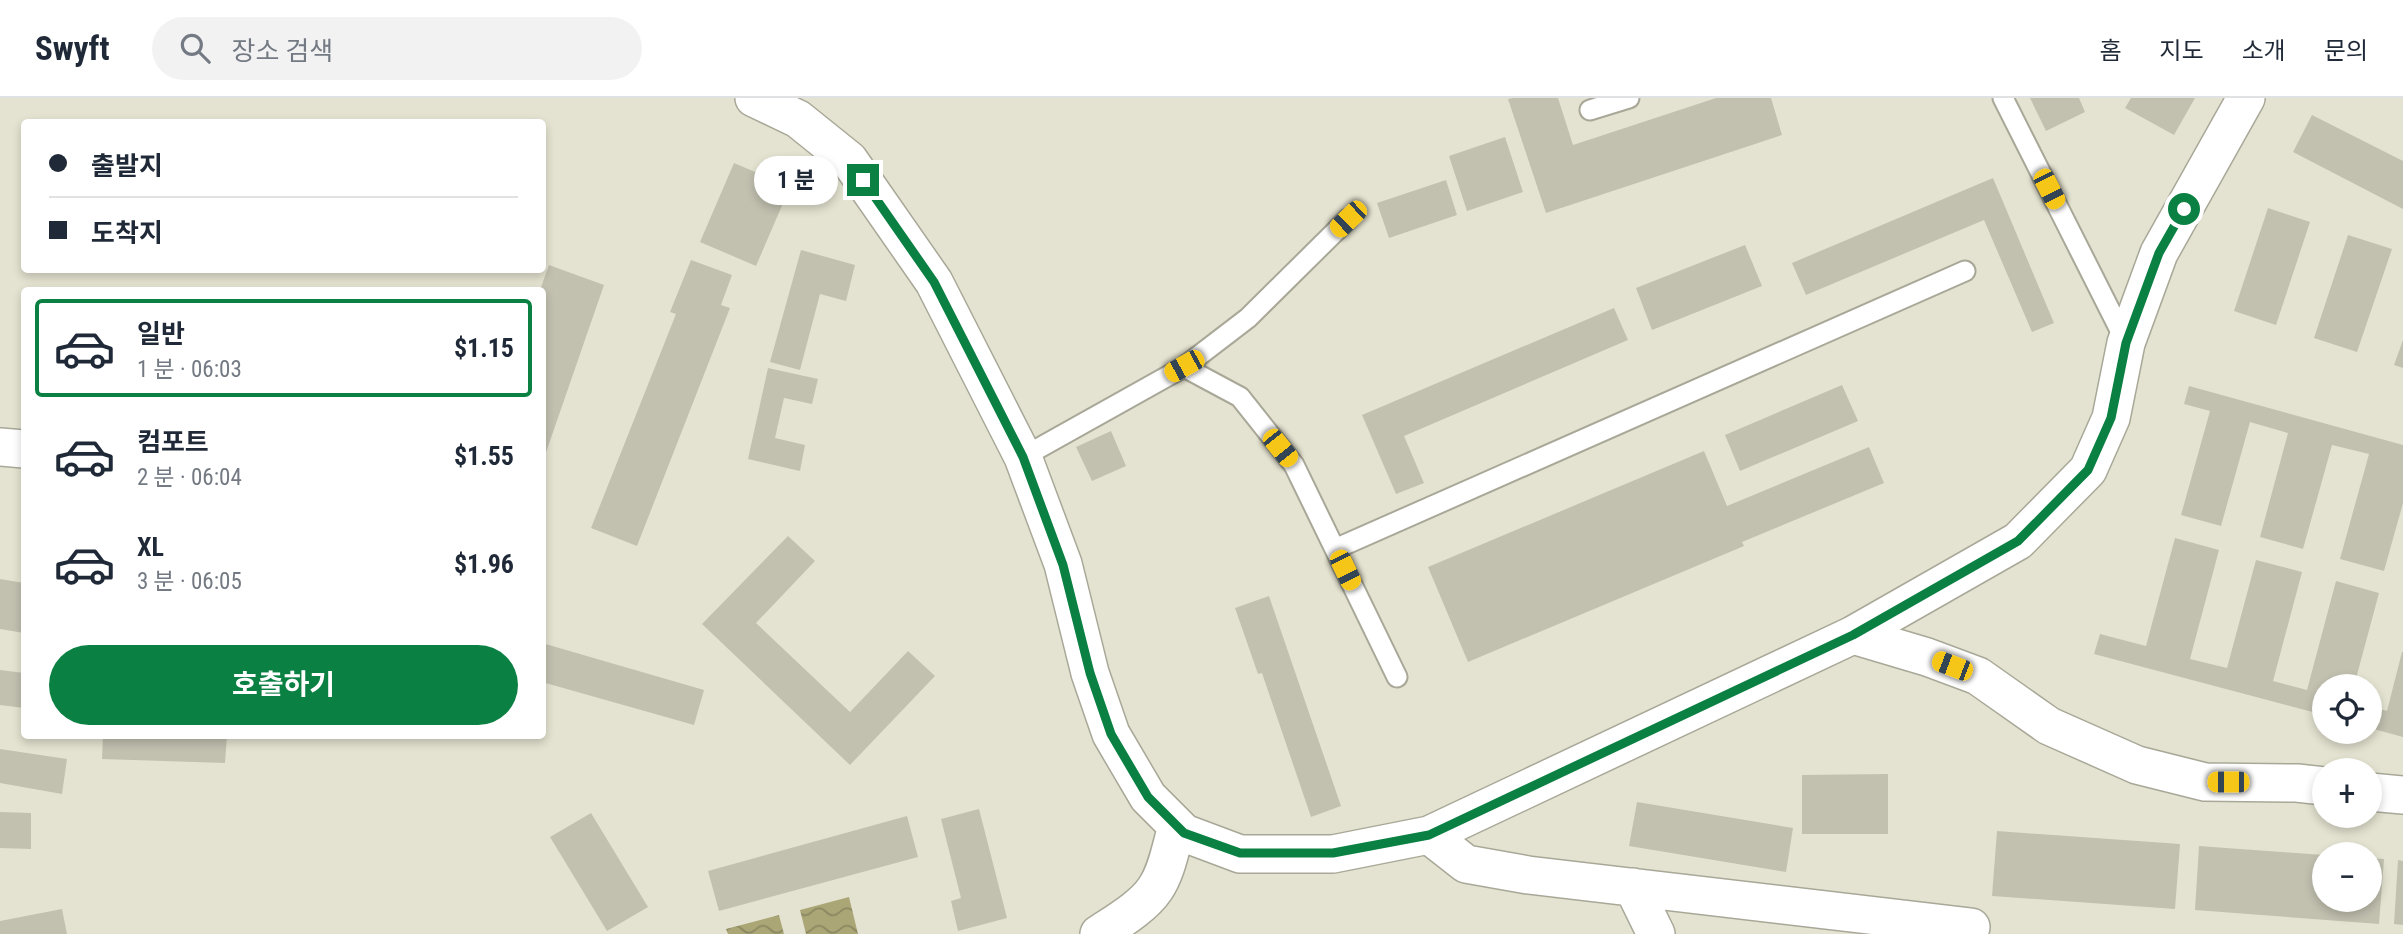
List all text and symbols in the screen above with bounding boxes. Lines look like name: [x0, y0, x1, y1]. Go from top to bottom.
search box: [152, 17, 642, 80]
text: Swyft: [35, 29, 110, 68]
icon: search: [176, 29, 214, 67]
text: 장소 검색: [232, 36, 333, 66]
text: 홈: [2099, 37, 2121, 65]
text: 지도: [2159, 37, 2204, 65]
text: 소개: [2242, 37, 2286, 65]
text: 문의: [2324, 37, 2368, 65]
text: 출발지: [91, 151, 163, 181]
callout: 1 분: [754, 155, 838, 204]
route end: [847, 164, 879, 196]
car: [2031, 166, 2068, 212]
text: 1 분: [777, 167, 815, 194]
route start: [2168, 193, 2200, 225]
car: [1326, 197, 1371, 241]
text: 도착지: [91, 218, 163, 248]
icon: car: [53, 317, 116, 380]
text: 일반: [137, 319, 185, 349]
text: $1.15: [454, 333, 514, 363]
car: [1161, 347, 1208, 385]
text: 1 분 · 06:03: [137, 356, 242, 383]
icon: car: [53, 425, 116, 488]
car: [1259, 425, 1302, 471]
text: 컴포트: [137, 427, 209, 457]
text: $1.55: [454, 441, 514, 471]
text: 2 분 · 06:04: [137, 464, 242, 491]
text: XL: [137, 532, 164, 562]
icon: car: [53, 533, 116, 596]
car: [1327, 547, 1364, 593]
text: $1.96: [454, 549, 514, 579]
text: 3 분 · 06:05: [137, 568, 242, 595]
button: 호출하기: [49, 645, 518, 725]
car: [1929, 649, 1976, 683]
map controls: [2312, 674, 2382, 912]
button: locate: [2312, 674, 2382, 744]
button: +: [2312, 758, 2382, 828]
car: [2208, 772, 2250, 793]
button: −: [2312, 842, 2382, 912]

